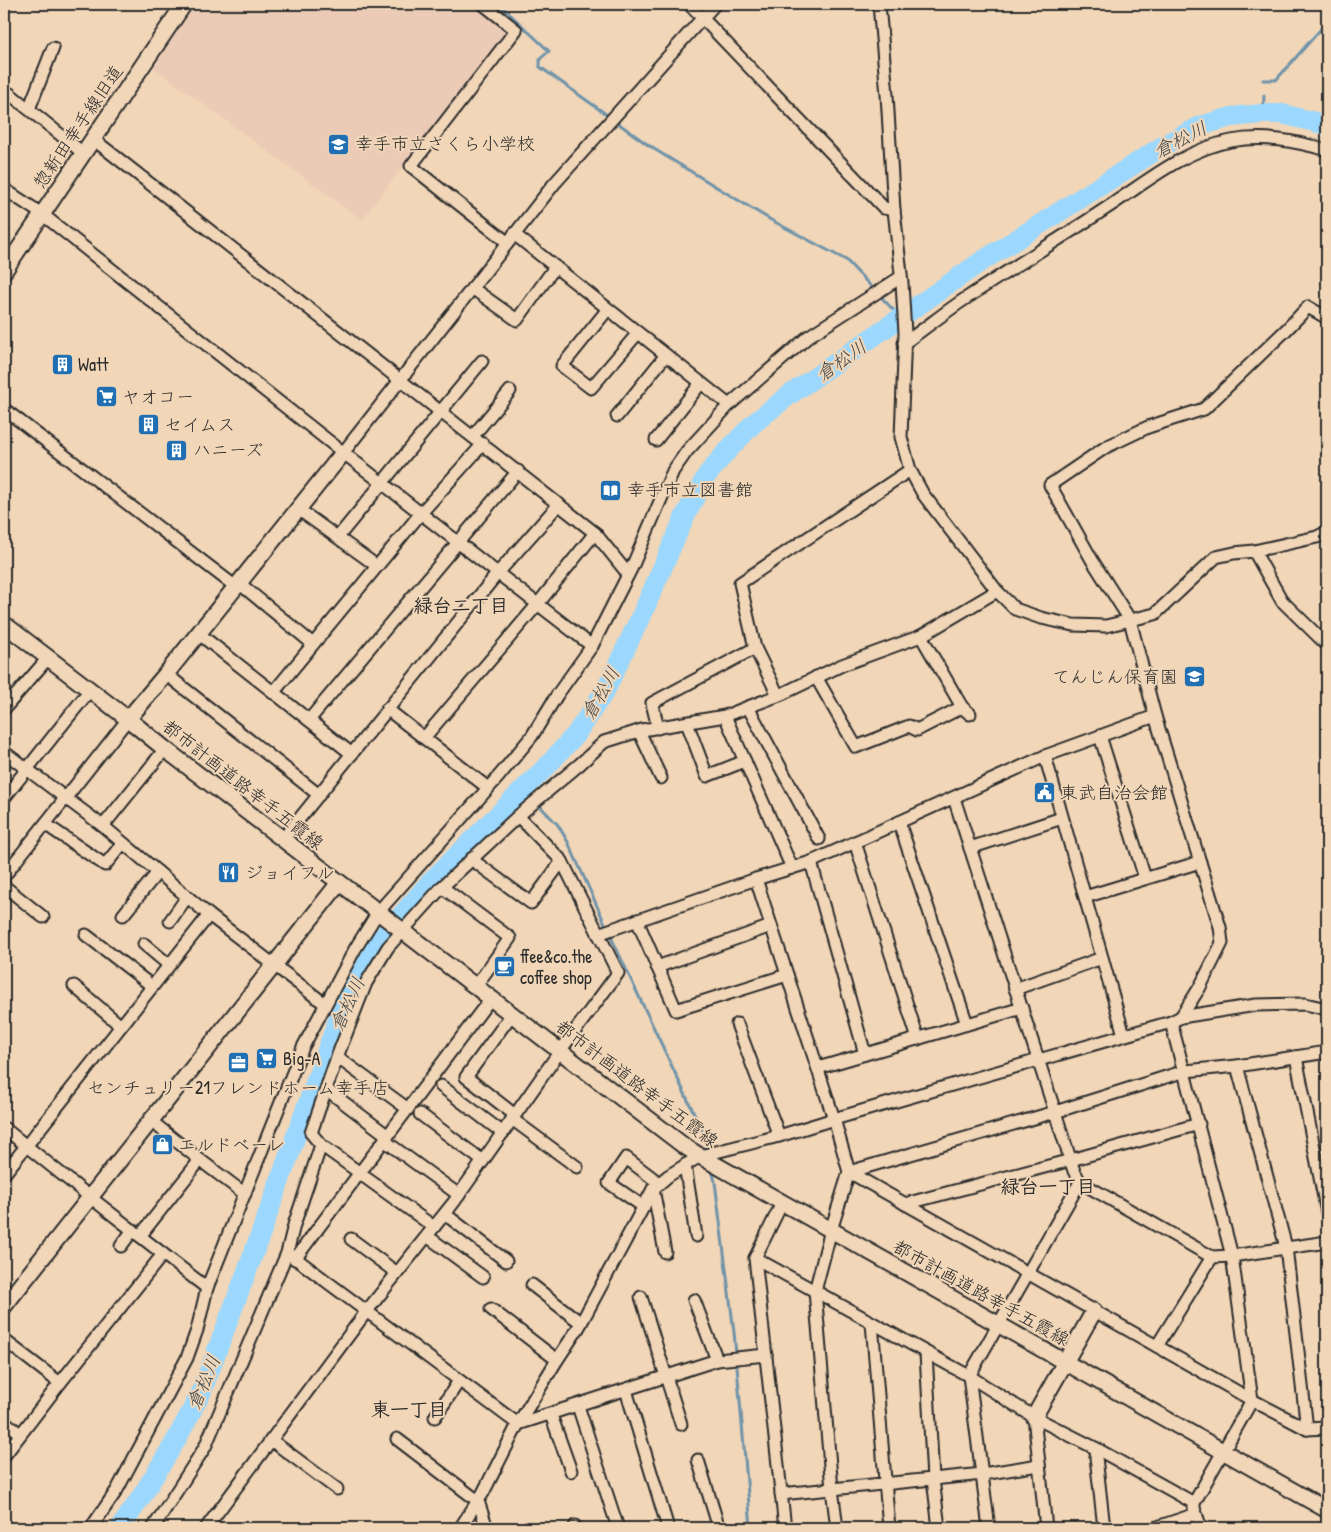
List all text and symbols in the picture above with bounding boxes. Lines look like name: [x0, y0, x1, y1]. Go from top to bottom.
street label: 惣新田幸手線旧道: [27, 60, 128, 193]
water label: 倉松川: [1149, 114, 1211, 164]
place label: 幸手市立さくら小学校: [355, 131, 535, 156]
school or university icon: 幸手市立さくら小学校: [327, 132, 351, 156]
water label: 倉松川: [810, 333, 872, 387]
place label: Watt: [78, 352, 109, 377]
building icon: Watt: [50, 353, 74, 377]
place label: ヤオコー: [122, 384, 194, 409]
supermarket icon: ヤオコー: [94, 385, 118, 409]
place label: セイムス: [164, 412, 235, 437]
building icon: セイムス: [136, 413, 160, 437]
place label: ハニーズ: [193, 437, 263, 462]
building icon: ハニーズ: [165, 438, 189, 462]
place label: 幸手市立図書館: [627, 477, 753, 502]
library icon: 幸手市立図書館: [599, 478, 623, 502]
district label: 緑台二丁目: [413, 592, 509, 618]
water label: 倉松川: [574, 662, 626, 724]
place label: てんじん保育園: [1052, 664, 1178, 689]
school or university icon: てんじん保育園: [1182, 665, 1206, 689]
street label: 都市計画道路幸手五霞線: [158, 714, 329, 855]
place label: 東武自治会館: [1060, 780, 1168, 805]
public building icon: 東武自治会館: [1032, 781, 1056, 805]
place label: ジョイフル: [245, 860, 334, 885]
restaurant icon: ジョイフル: [217, 861, 241, 885]
place label: ffee&co.the coffee shop: [520, 944, 592, 990]
cafe icon: ffee&co.the coffee shop: [492, 955, 516, 979]
water label: 倉松川: [323, 973, 371, 1035]
street label: 都市計画道路幸手五霞線: [551, 1014, 724, 1153]
place label: Big-A: [283, 1046, 320, 1071]
supermarket icon: Big-A: [255, 1047, 279, 1071]
office icon: センチュリー21フレンドホーム幸手店: [226, 1051, 250, 1075]
place label: センチュリー21フレンドホーム幸手店: [87, 1075, 389, 1100]
place label: エルドベーレ: [178, 1132, 285, 1157]
shop icon: エルドベーレ: [150, 1133, 174, 1157]
district label: 緑台一丁目: [1000, 1173, 1096, 1199]
street label: 都市計画道路幸手五霞線: [889, 1234, 1074, 1351]
water label: 倉松川: [180, 1351, 226, 1413]
district label: 東一丁目: [371, 1396, 447, 1422]

